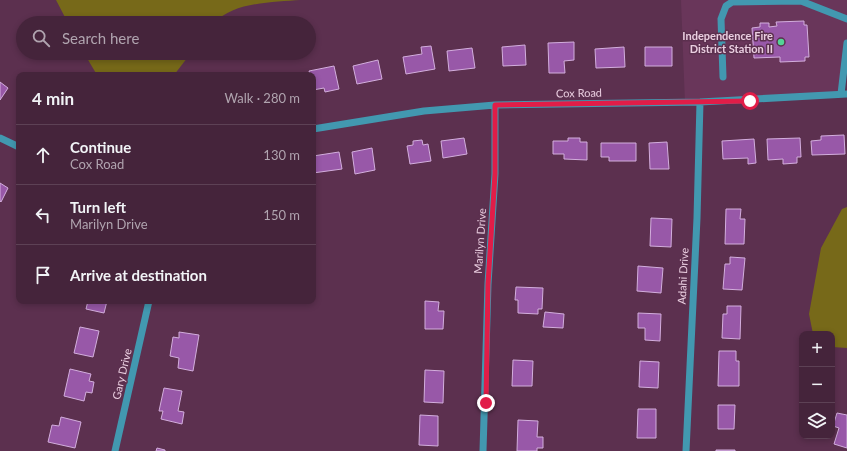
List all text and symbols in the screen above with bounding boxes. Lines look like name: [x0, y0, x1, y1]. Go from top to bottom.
search box: [16, 16, 316, 60]
icon: search: [30, 27, 52, 49]
text: Search here: [62, 29, 139, 47]
place label: Independence Fire District Station II: [682, 29, 773, 55]
marker: Independence Fire District Station II: [776, 37, 786, 47]
street label: Cox Road: [556, 86, 602, 99]
text: 4 min: [32, 88, 74, 109]
text: Walk · 280 m: [224, 90, 300, 106]
route start: [741, 92, 759, 110]
text: Continue: [70, 138, 131, 156]
icon: ahead: [32, 144, 54, 166]
text: 130 m: [263, 147, 300, 163]
text: Cox Road: [70, 156, 124, 172]
text: Turn left: [70, 198, 126, 216]
icon: left: [32, 204, 54, 226]
text: 150 m: [263, 207, 300, 223]
street label: Marilyn Drive: [471, 208, 488, 274]
text: Marilyn Drive: [70, 216, 148, 232]
street label: Adahi Drive: [675, 247, 690, 305]
icon: arrive: [32, 264, 54, 286]
text: Arrive at destination: [70, 266, 207, 284]
map controls: [799, 331, 835, 439]
button: +: [799, 331, 835, 367]
street label: Gary Drive: [109, 347, 134, 401]
button: −: [799, 367, 835, 403]
route end: [477, 394, 495, 412]
button: layers: [799, 403, 835, 439]

